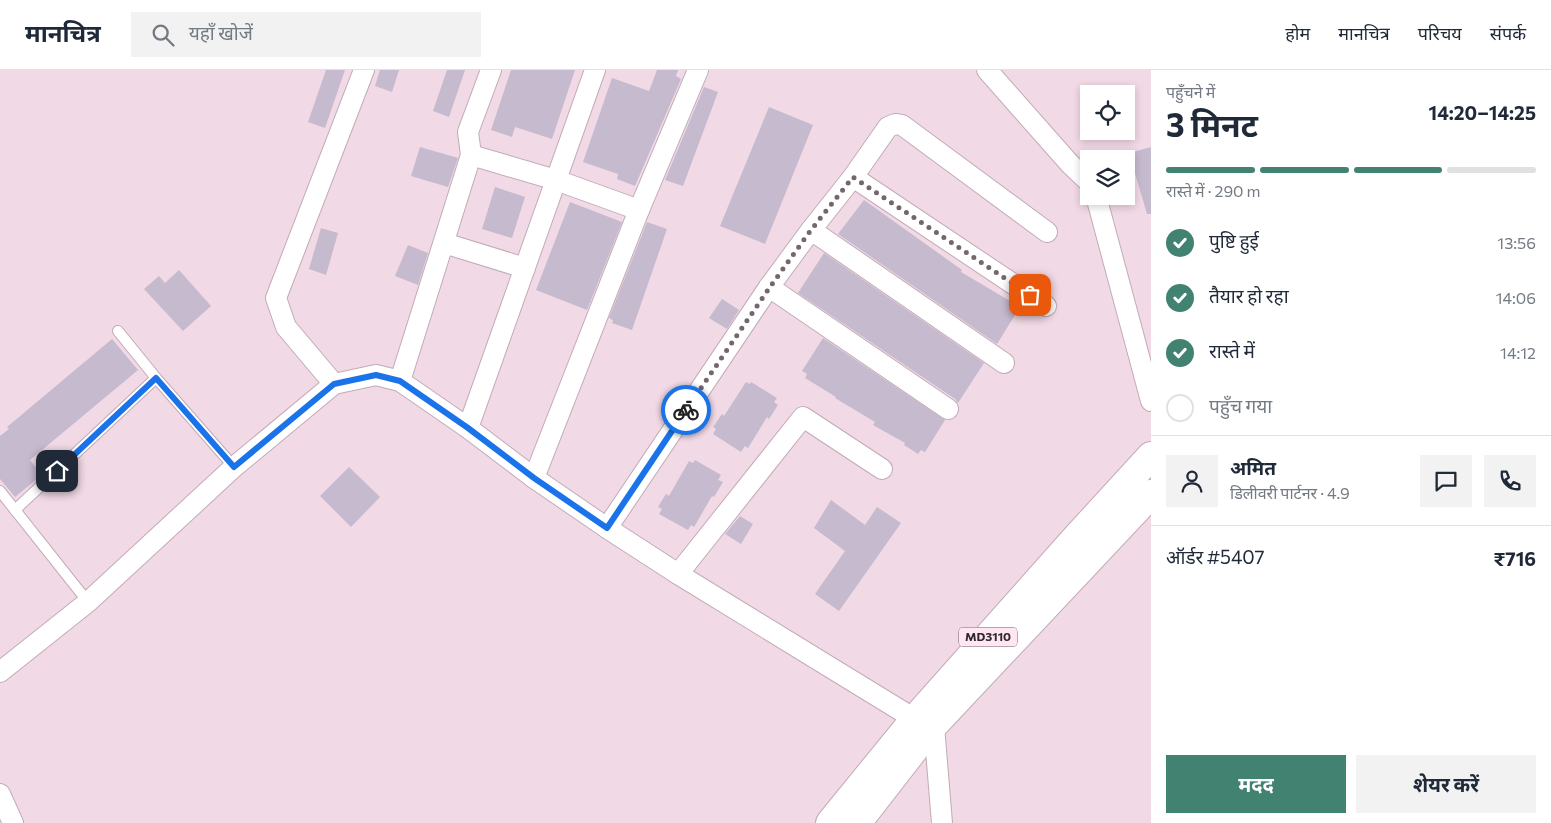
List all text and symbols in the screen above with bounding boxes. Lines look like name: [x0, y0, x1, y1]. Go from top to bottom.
search box: [131, 12, 481, 57]
text: मानचित्र: [25, 18, 101, 47]
icon: search: [149, 21, 177, 49]
text: यहाँ खोजें: [189, 21, 253, 44]
text: होम: [1285, 22, 1310, 44]
text: मानचित्र: [1338, 22, 1390, 44]
text: परिचय: [1418, 22, 1462, 44]
text: संपर्क: [1490, 22, 1526, 44]
text: पहुँचने में: [1166, 82, 1215, 101]
map controls: [1080, 85, 1135, 205]
button: locate: [1080, 85, 1135, 140]
text: 14:20–14:25: [1429, 101, 1536, 124]
text: 3 मिनट: [1166, 104, 1258, 144]
button: layers: [1080, 150, 1135, 205]
text: रास्ते में · 290 m: [1166, 181, 1261, 200]
icon: check: [1166, 229, 1194, 257]
text: पुष्टि हुई: [1209, 229, 1259, 252]
text: 13:56: [1497, 233, 1536, 252]
pin: [1009, 274, 1051, 316]
icon: bag: [1016, 281, 1044, 309]
icon: check: [1166, 284, 1194, 312]
text: तैयार हो रहा: [1209, 284, 1289, 307]
text: 14:06: [1496, 288, 1536, 307]
icon: check: [1166, 339, 1194, 367]
text: रास्ते में: [1209, 339, 1255, 362]
text: 14:12: [1500, 343, 1536, 362]
courier: [661, 385, 711, 435]
text: पहुँच गया: [1209, 394, 1272, 417]
icon: bike: [672, 396, 700, 424]
pin: [36, 450, 78, 492]
button: person: [1166, 455, 1218, 507]
button: chat: [1420, 455, 1472, 507]
button: phone: [1484, 455, 1536, 507]
text: अमित: [1230, 456, 1276, 479]
icon: home: [43, 457, 71, 485]
text: डिलीवरी पार्टनर · 4.9: [1230, 483, 1350, 502]
text: ऑर्डर #5407: [1166, 545, 1265, 568]
text: ₹716: [1493, 547, 1536, 570]
road number: MD3110: [959, 628, 1017, 646]
button: मदद: [1166, 755, 1346, 813]
button: शेयर करें: [1356, 755, 1536, 813]

